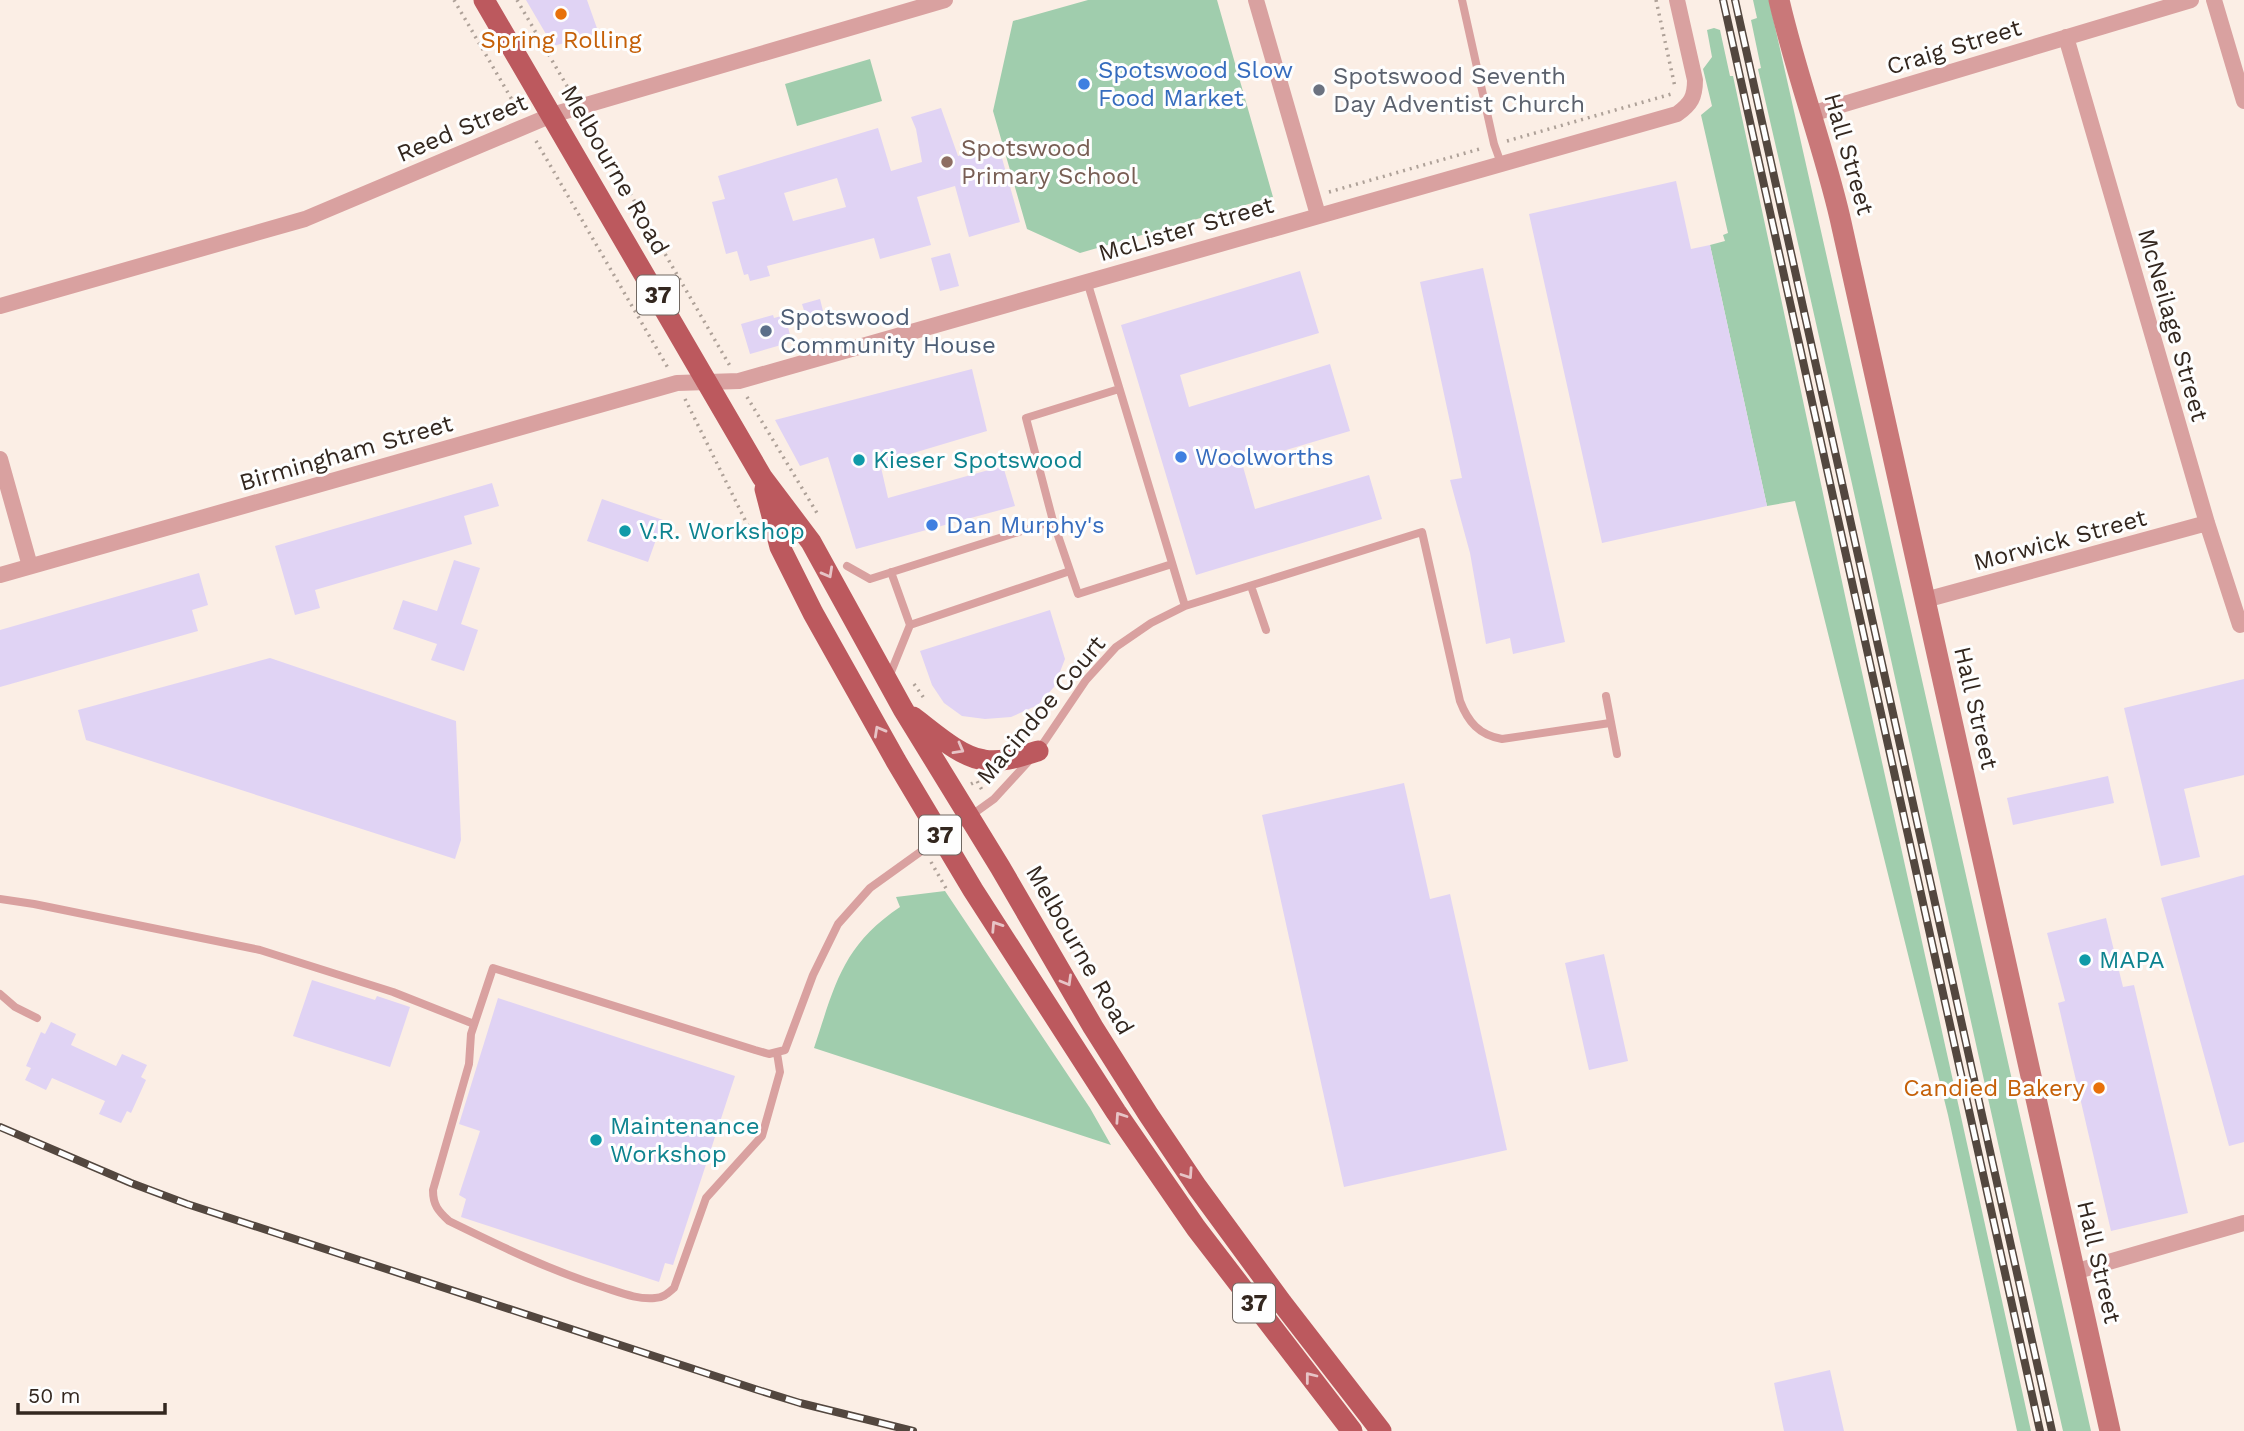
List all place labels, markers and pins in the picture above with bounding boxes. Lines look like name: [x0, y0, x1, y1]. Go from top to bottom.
marker: Spring Rolling: [553, 6, 569, 22]
place label: Spring Rolling: [481, 26, 642, 54]
place label: Spotswood Slow Food Market: [1098, 56, 1293, 112]
place label: Spotswood Seventh Day Adventist Church: [1333, 62, 1585, 118]
marker: Spotswood Slow Food Market: [1076, 76, 1092, 92]
marker: Spotswood Seventh Day Adventist Church: [1311, 82, 1327, 98]
place label: Spotswood Primary School: [961, 134, 1139, 190]
marker: Spotswood Primary School: [939, 154, 955, 170]
place label: Spotswood Community House: [780, 303, 996, 359]
marker: Spotswood Community House: [758, 323, 774, 339]
place label: Woolworths: [1195, 443, 1334, 471]
place label: Kieser Spotswood: [873, 446, 1083, 474]
marker: Woolworths: [1173, 449, 1189, 465]
marker: Kieser Spotswood: [851, 452, 867, 468]
place label: Dan Murphy's: [946, 511, 1105, 539]
place label: V.R. Workshop: [639, 517, 805, 545]
marker: Dan Murphy's: [924, 517, 940, 533]
marker: V.R. Workshop: [617, 523, 633, 539]
place label: MAPA: [2099, 946, 2165, 974]
marker: MAPA: [2077, 952, 2093, 968]
place label: Candied Bakery: [1903, 1074, 2086, 1102]
marker: Candied Bakery: [2091, 1080, 2107, 1096]
place label: Maintenance Workshop: [610, 1112, 760, 1168]
marker: Maintenance Workshop: [588, 1132, 604, 1148]

